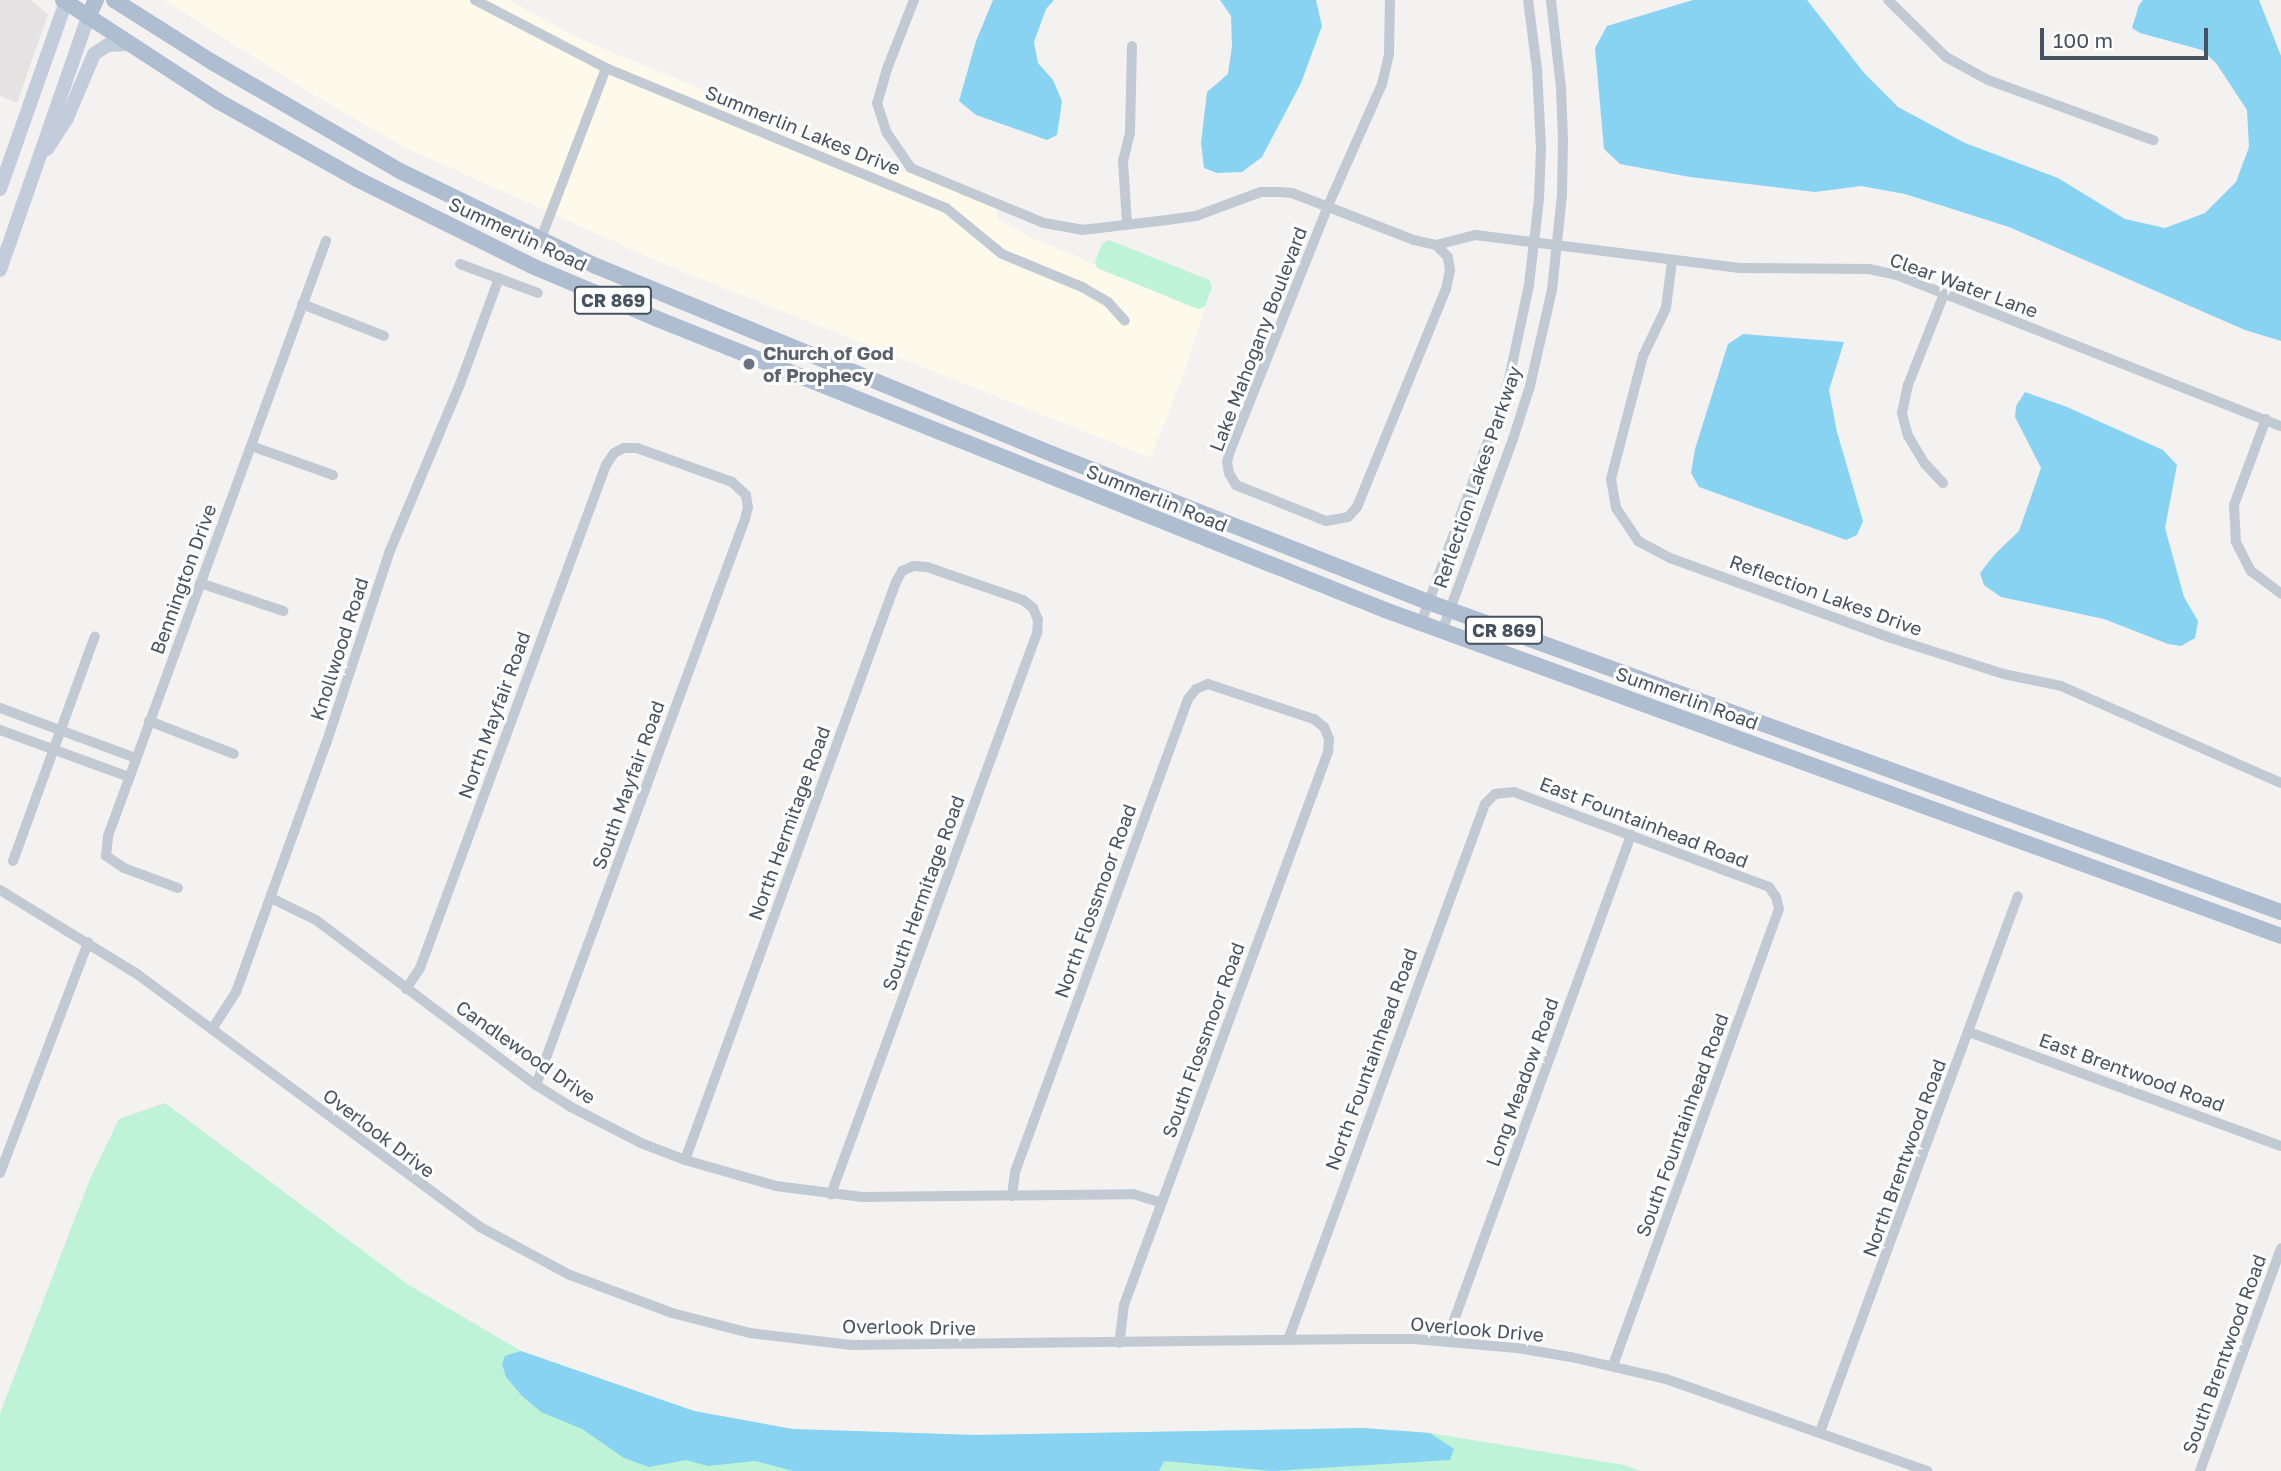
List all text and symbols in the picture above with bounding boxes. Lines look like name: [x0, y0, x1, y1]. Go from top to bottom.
scale bar: [2043, 14, 2211, 58]
text: 100 m: [2053, 27, 2113, 53]
street label: Summerlin Lakes Drive: [702, 80, 904, 180]
street label: Summerlin Road: [445, 192, 591, 276]
street label: Lake Mahogany Boulevard: [1205, 223, 1311, 455]
street label: Clear Water Lane: [1887, 248, 2041, 322]
road number: CR 869: [573, 286, 653, 314]
place label: Church of God of Prophecy: [763, 342, 894, 386]
marker: Church of God of Prophecy: [741, 356, 757, 372]
street label: Reflection Lakes Parkway: [1428, 363, 1526, 591]
street label: Summerlin Road: [1083, 459, 1231, 537]
street label: Bennington Drive: [145, 501, 221, 657]
street label: Reflection Lakes Drive: [1727, 550, 1925, 640]
street label: Knollwood Road: [305, 575, 373, 723]
road number: CR 869: [1464, 616, 1544, 644]
street label: North Mayfair Road: [453, 628, 535, 802]
street label: Summerlin Road: [1613, 662, 1761, 734]
street label: South Mayfair Road: [587, 698, 669, 872]
street label: North Hermitage Road: [743, 723, 835, 923]
street label: East Fountainhead Road: [1536, 772, 1752, 872]
street label: South Hermitage Road: [877, 792, 969, 994]
street label: North Flossmoor Road: [1049, 801, 1141, 1001]
street label: South Flossmoor Road: [1157, 939, 1249, 1141]
street label: North Fountainhead Road: [1320, 945, 1422, 1173]
street label: Candlewood Drive: [452, 995, 600, 1109]
street label: Long Meadow Road: [1481, 995, 1563, 1169]
street label: South Fountainhead Road: [1631, 1010, 1733, 1240]
street label: East Brentwood Road: [2036, 1028, 2228, 1116]
street label: North Brentwood Road: [1858, 1056, 1950, 1260]
street label: Overlook Drive: [319, 1084, 439, 1182]
street label: South Brentwood Road: [2177, 1251, 2271, 1457]
street label: Overlook Drive: [1409, 1312, 1545, 1346]
street label: Overlook Drive: [842, 1314, 976, 1340]

